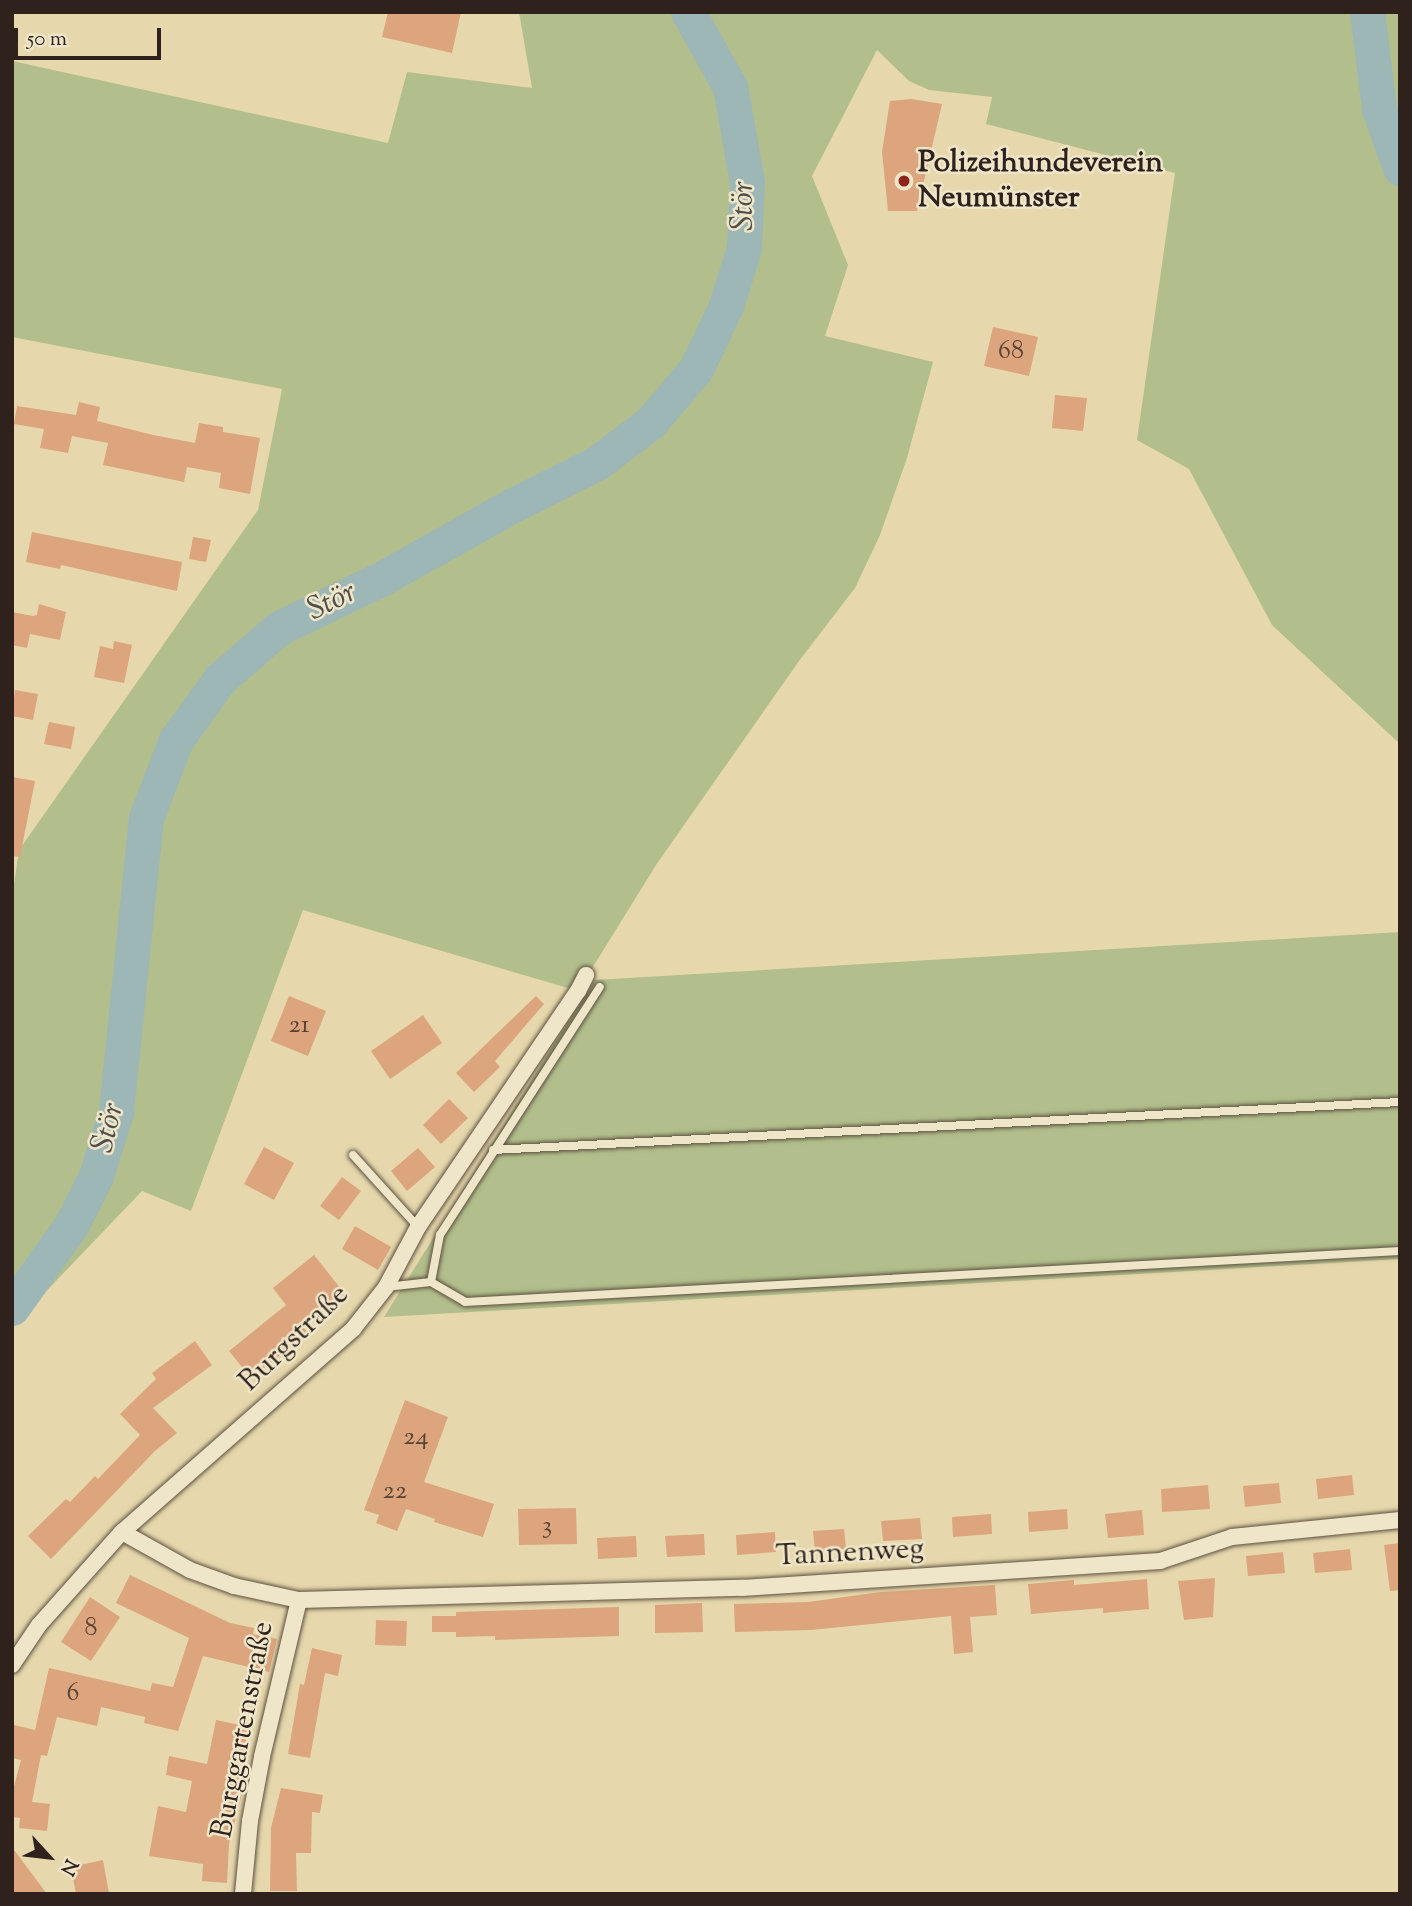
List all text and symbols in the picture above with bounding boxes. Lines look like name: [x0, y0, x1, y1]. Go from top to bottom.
scale bar: [18, 14, 164, 58]
text: 50 m: [27, 25, 67, 55]
place label: Polizeihundeverein Neumünster: [918, 146, 1163, 216]
marker: Polizeihundeverein Neumünster: [896, 173, 912, 189]
water label: Stör: [725, 181, 763, 231]
house number: 68: [998, 336, 1024, 368]
water label: Stör: [301, 574, 363, 630]
house number: 21: [288, 1010, 310, 1042]
water label: Stör: [84, 1099, 134, 1157]
street label: Burgstraße: [233, 1278, 357, 1400]
house number: 24: [403, 1422, 429, 1454]
house number: 22: [383, 1476, 407, 1508]
house number: 3: [542, 1511, 552, 1543]
street label: Tannenweg: [775, 1532, 925, 1576]
house number: 8: [85, 1613, 97, 1645]
street label: Burggartenstraße: [205, 1619, 283, 1841]
house number: 6: [67, 1678, 79, 1710]
north arrow: [14, 1822, 84, 1892]
text: N: [53, 1854, 84, 1880]

